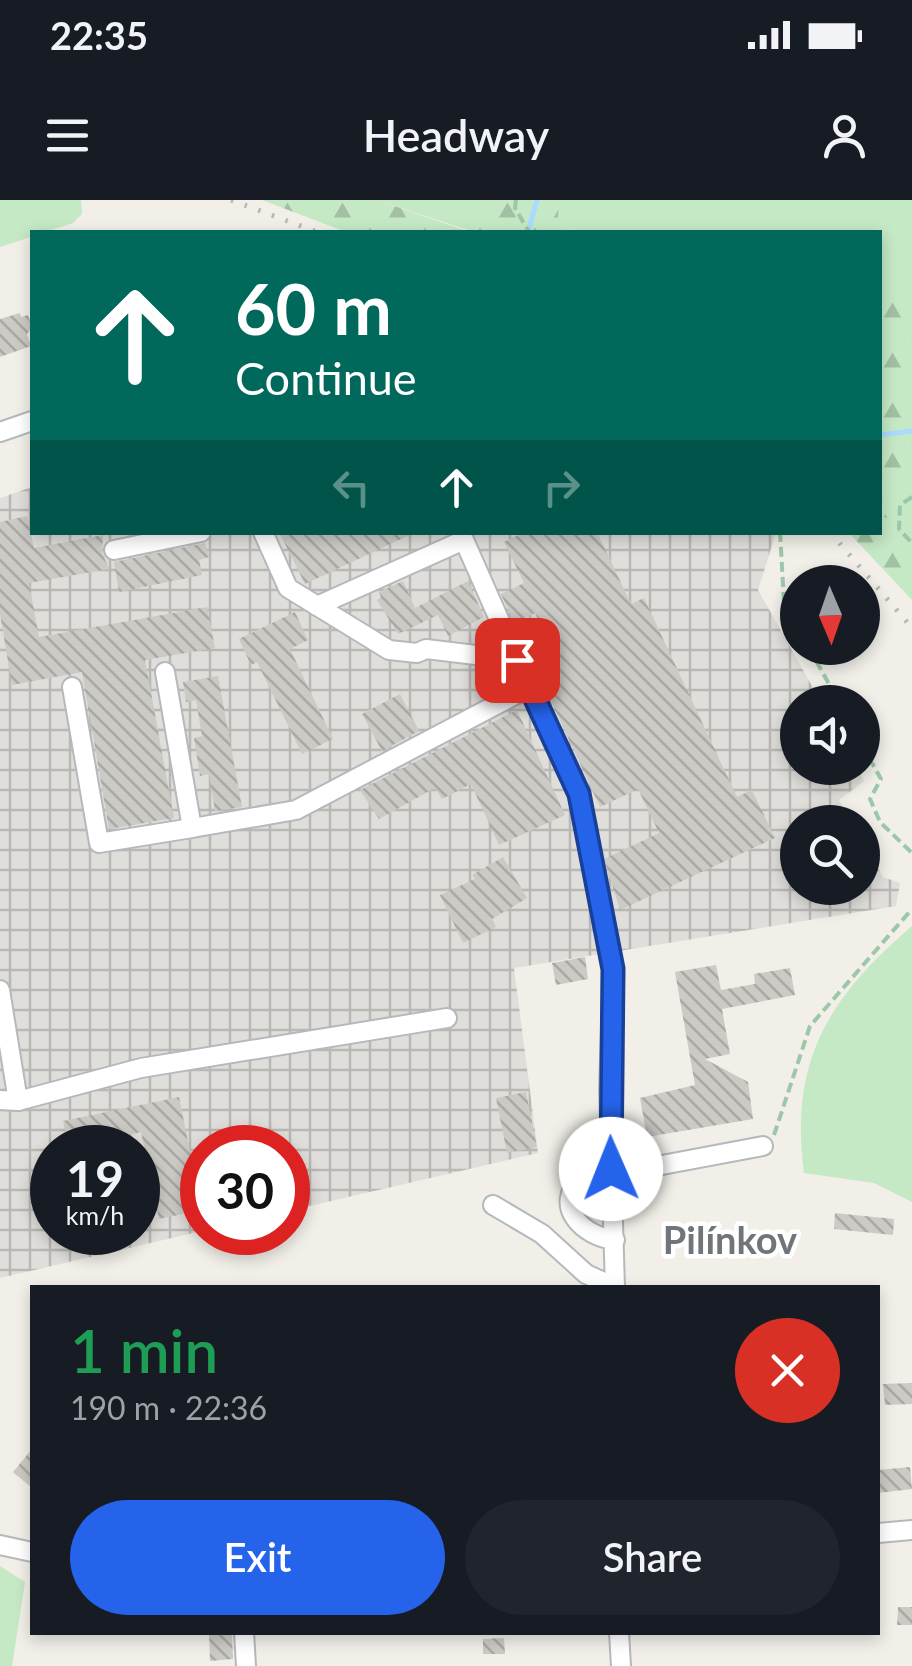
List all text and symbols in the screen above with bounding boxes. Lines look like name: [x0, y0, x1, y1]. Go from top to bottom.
text: 22:35: [50, 12, 148, 58]
icon: menu: [40, 108, 95, 163]
text: Headway: [363, 108, 549, 162]
icon: person: [817, 108, 872, 163]
text: 60 m: [235, 266, 392, 350]
icon: ahead: [70, 270, 200, 400]
text: Continue: [235, 351, 417, 405]
icon: left: [324, 460, 379, 515]
icon: ahead: [429, 460, 484, 515]
icon: right: [534, 460, 589, 515]
north arrow: [780, 565, 880, 665]
map controls: [780, 565, 880, 905]
pin: [475, 618, 560, 703]
icon: arrive: [490, 633, 545, 688]
button: sound: [780, 685, 880, 785]
button: search: [780, 805, 880, 905]
position arrow: [559, 1117, 663, 1221]
speed limit sign: 30: [180, 1125, 310, 1255]
text: 19: [66, 1148, 124, 1208]
text: km/h: [66, 1200, 124, 1230]
district label: Pilínkov: [663, 1216, 797, 1262]
text: 1 min: [70, 1314, 218, 1386]
button: close: [735, 1318, 840, 1423]
text: 190 m · 22:36: [70, 1388, 267, 1427]
button: Exit: [70, 1500, 445, 1615]
button: Share: [465, 1500, 840, 1615]

